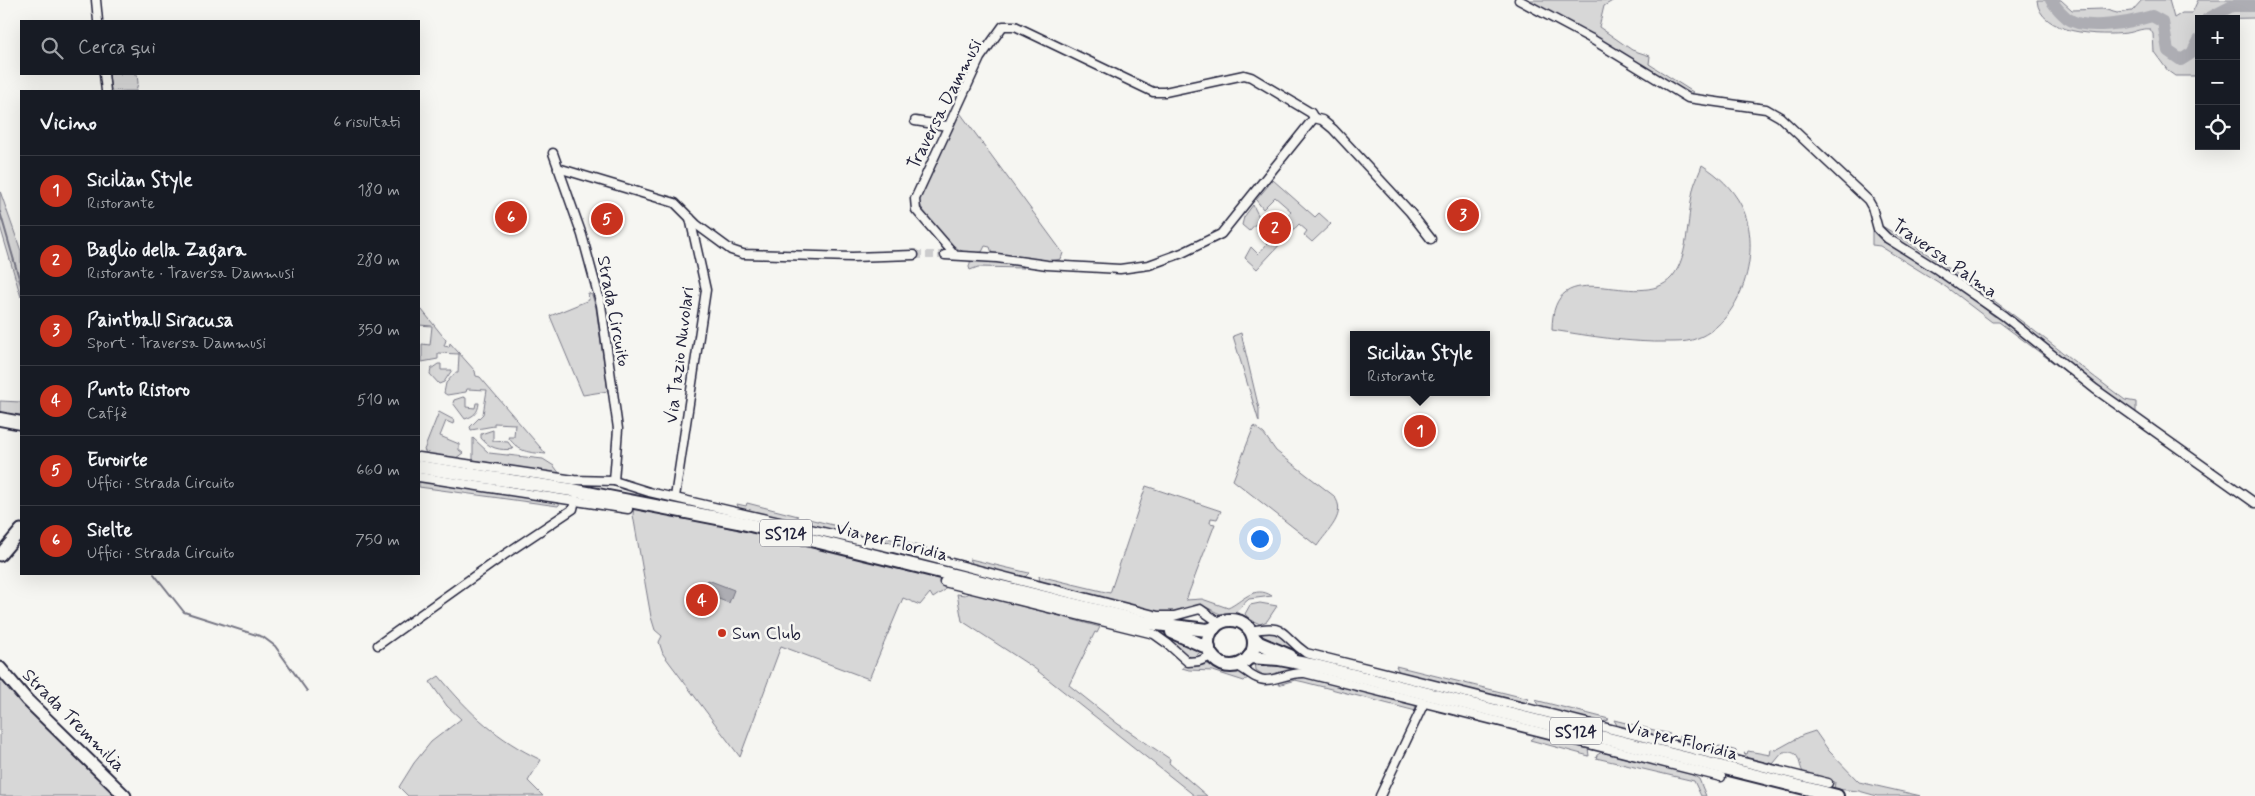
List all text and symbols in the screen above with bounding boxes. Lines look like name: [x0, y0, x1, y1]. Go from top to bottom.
map controls: [2195, 15, 2240, 150]
button: +: [2195, 15, 2240, 60]
search box: [20, 20, 420, 75]
icon: search: [38, 34, 66, 62]
text: Cerca qui: [78, 35, 156, 60]
street label: Traversa Dammusi: [902, 35, 988, 174]
button: −: [2195, 60, 2240, 105]
button: locate: [2195, 105, 2240, 150]
text: Vicino: [40, 109, 97, 137]
text: 6 risultati: [333, 112, 400, 133]
text: Sicilian Style: [87, 168, 193, 193]
text: 1: [52, 180, 60, 201]
text: 180 m: [357, 180, 400, 201]
text: Ristorante: [87, 193, 155, 214]
pin: 3: [1447, 196, 1479, 234]
pin: 6: [495, 198, 527, 236]
pin: 5: [591, 200, 623, 238]
pin: 2: [1259, 209, 1291, 247]
street label: Traversa Palma: [1887, 214, 2002, 304]
text: Baglio della Zagara: [87, 238, 246, 263]
text: 2: [52, 250, 60, 271]
text: 280 m: [357, 250, 400, 271]
street label: Strada Circuito: [591, 254, 636, 369]
text: Ristorante · Traversa Dammusi: [87, 263, 294, 284]
street label: Via Tazio Nuvolari: [660, 285, 700, 425]
text: Paintball Siracusa: [87, 308, 234, 333]
text: 3: [52, 320, 60, 341]
text: 350 m: [358, 320, 400, 341]
popup: [1350, 331, 1490, 396]
text: Sport · Traversa Dammusi: [87, 333, 266, 354]
text: Sicilian Style: [1367, 341, 1473, 366]
text: Ristorante: [1367, 366, 1435, 387]
text: Punto Ristoro: [87, 378, 190, 403]
text: 4: [51, 390, 61, 411]
text: 510 m: [357, 390, 400, 411]
text: Caffè: [87, 403, 127, 424]
pin: 1: [1404, 412, 1436, 450]
text: Euroirte: [87, 448, 148, 473]
text: 5: [51, 460, 61, 481]
text: 660 m: [356, 460, 400, 481]
text: Uffici · Strada Circuito: [87, 473, 234, 494]
street label: Via per Floridia: [833, 516, 950, 567]
text: Sielte: [87, 518, 133, 543]
road number: SS124: [760, 520, 812, 546]
your location: [1247, 526, 1273, 552]
text: 6: [52, 530, 60, 551]
text: 750 m: [355, 530, 400, 551]
text: Uffici · Strada Circuito: [87, 543, 234, 564]
pin: 4: [686, 581, 718, 619]
place label: Sun Club: [732, 622, 801, 646]
marker: Sun Club: [716, 627, 728, 639]
street label: Strada Tremmilia: [16, 664, 130, 778]
street label: Via per Floridia: [1623, 715, 1740, 766]
road number: SS124: [1550, 718, 1602, 744]

